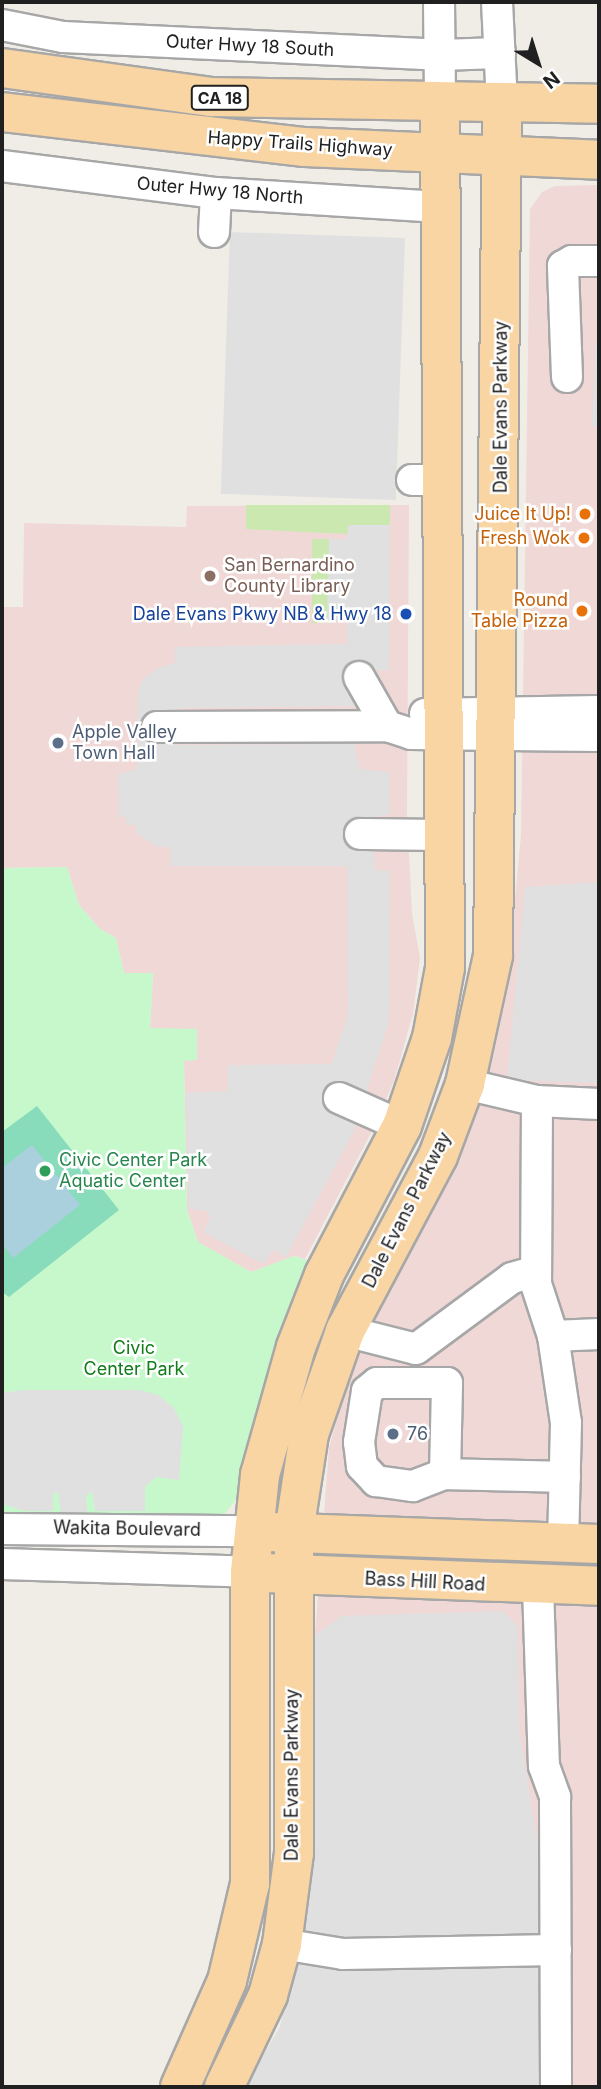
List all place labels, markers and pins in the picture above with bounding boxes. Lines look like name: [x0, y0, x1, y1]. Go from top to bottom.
place label: Juice It Up!: [474, 503, 571, 525]
marker: Juice It Up!: [577, 506, 593, 522]
place label: Fresh Wok: [480, 527, 570, 549]
marker: Fresh Wok: [576, 530, 592, 546]
place label: San Bernardino County Library: [224, 555, 355, 598]
marker: San Bernardino County Library: [202, 568, 218, 584]
place label: Round Table Pizza: [471, 590, 568, 632]
place label: Dale Evans Pkwy NB & Hwy 18: [133, 603, 392, 625]
marker: Round Table Pizza: [574, 603, 590, 619]
marker: Dale Evans Pkwy NB & Hwy 18: [398, 606, 414, 622]
place label: Apple Valley Town Hall: [72, 722, 177, 764]
marker: Apple Valley Town Hall: [50, 735, 66, 751]
place label: Civic Center Park Aquatic Center: [59, 1150, 207, 1192]
marker: Civic Center Park Aquatic Center: [37, 1163, 53, 1179]
place label: 76: [407, 1423, 428, 1445]
marker: 76: [385, 1426, 401, 1442]

